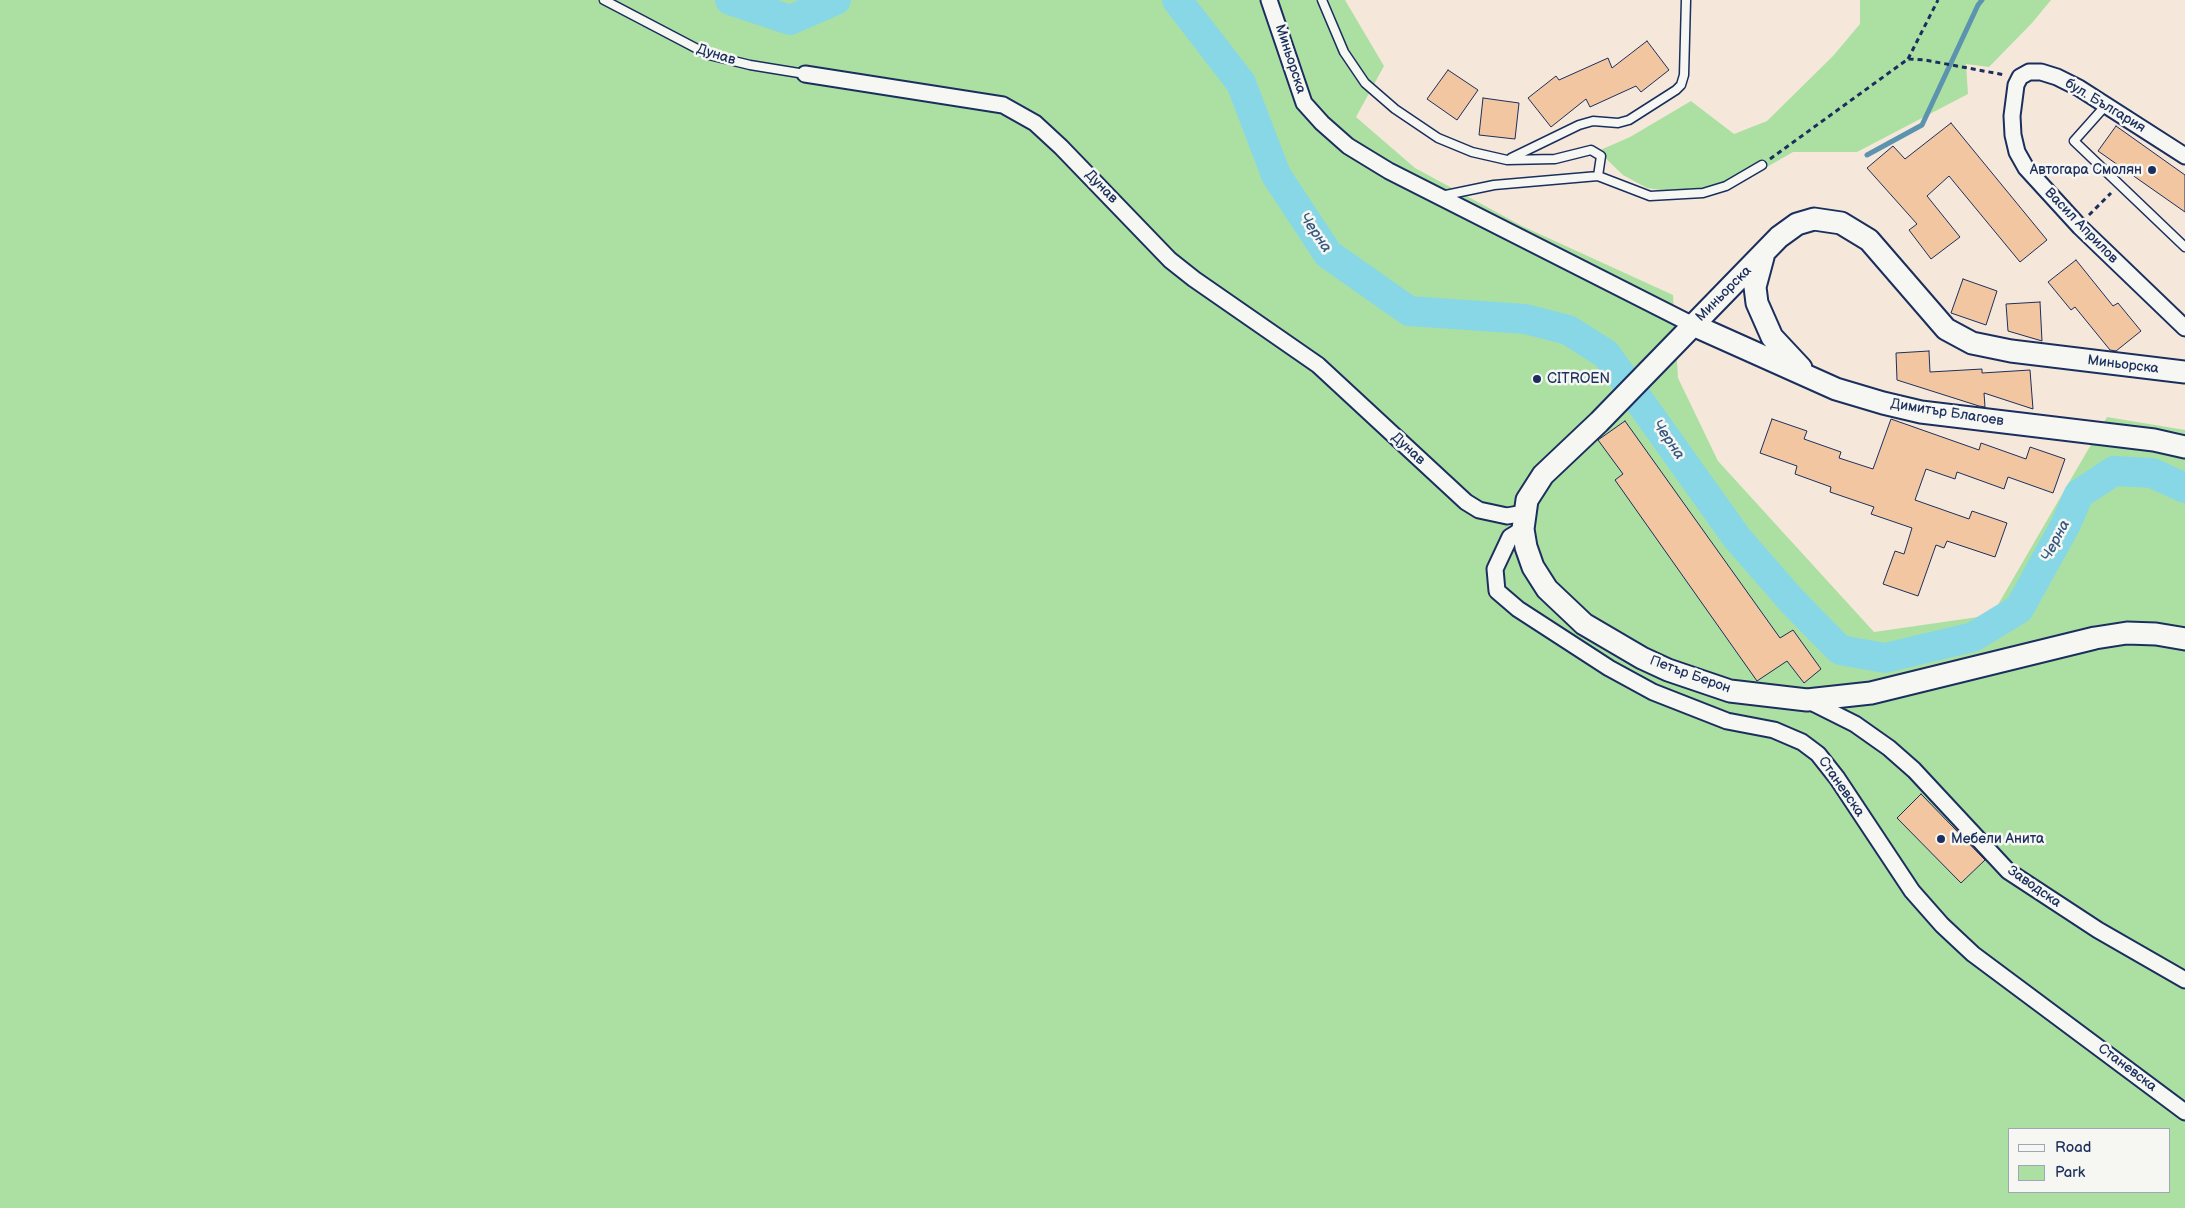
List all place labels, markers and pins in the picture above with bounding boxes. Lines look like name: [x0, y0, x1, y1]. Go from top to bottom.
place label: Автогара Смолян: [2030, 162, 2142, 178]
marker: Автогара Смолян: [2146, 164, 2158, 176]
place label: CITROEN: [1547, 371, 1610, 387]
marker: CITROEN: [1531, 373, 1543, 385]
place label: Мебели Анита: [1951, 831, 2044, 847]
marker: Мебели Анита: [1935, 833, 1947, 845]

